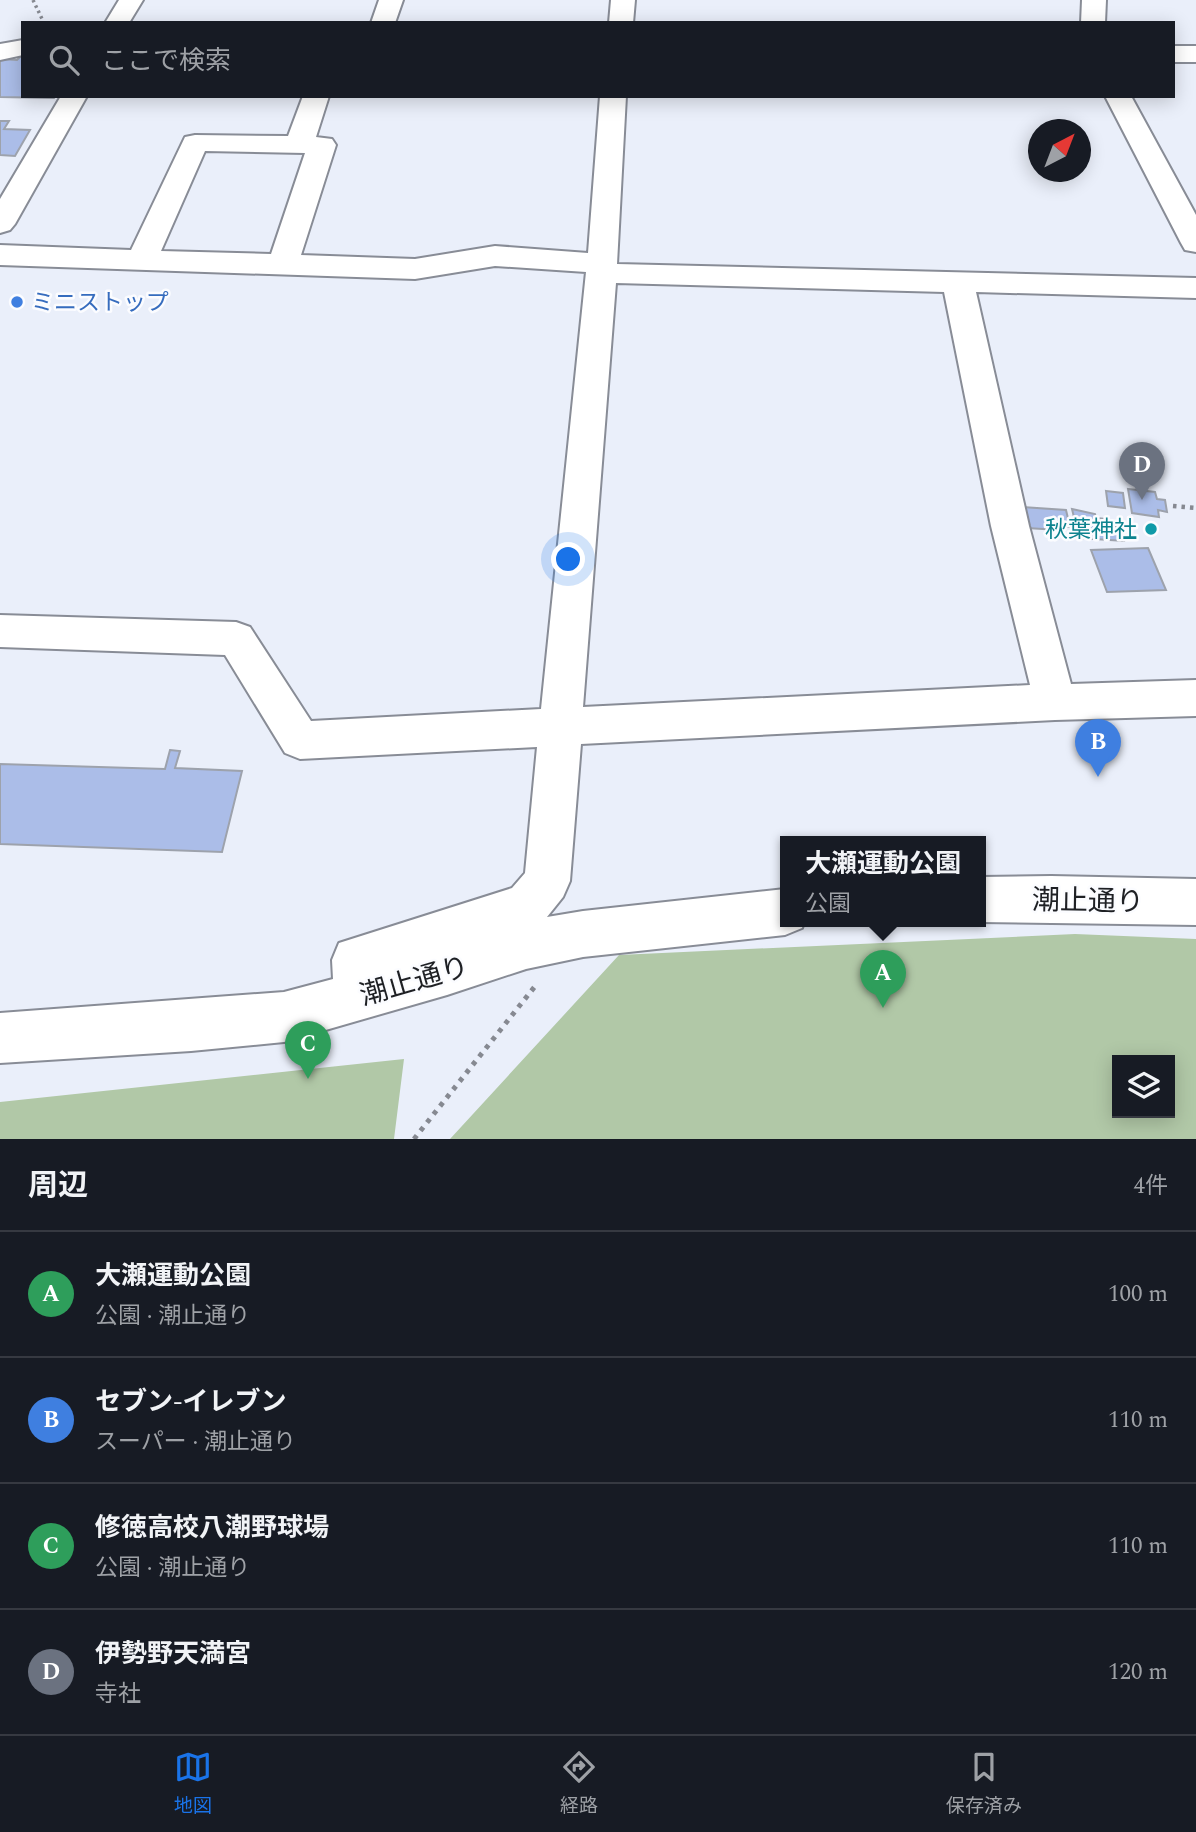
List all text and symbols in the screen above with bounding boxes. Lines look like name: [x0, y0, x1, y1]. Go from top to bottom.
search box: [21, 21, 1175, 98]
icon: search: [45, 41, 83, 79]
text: ここで検索: [101, 41, 231, 81]
north arrow: [1028, 119, 1091, 182]
place label: ミニストップ: [31, 286, 169, 321]
marker: ミニストップ: [9, 294, 25, 310]
pin: D: [1119, 442, 1165, 500]
place label: 秋葉神社: [1045, 513, 1137, 548]
marker: 秋葉神社: [1143, 521, 1159, 537]
your location: [551, 542, 585, 576]
pin: B: [1075, 719, 1121, 777]
popup: [780, 836, 986, 927]
text: 大瀬運動公園: [805, 844, 961, 884]
street label: 潮止通り: [1032, 879, 1144, 924]
text: 公園: [805, 887, 851, 922]
street label: 潮止通り: [355, 945, 474, 1018]
pin: A: [860, 950, 906, 1008]
pin: C: [285, 1021, 331, 1079]
map controls: [1112, 1055, 1175, 1118]
button: layers: [1112, 1055, 1175, 1118]
text: 周辺: [28, 1163, 88, 1209]
text: 4件: [1134, 1169, 1168, 1204]
text: 大瀬運動公園: [95, 1256, 251, 1296]
text: A: [42, 1277, 60, 1312]
text: 100 m: [1108, 1277, 1168, 1312]
text: 公園 · 潮止通り: [95, 1299, 250, 1334]
text: セブン-イレブン: [95, 1382, 287, 1422]
text: B: [43, 1403, 59, 1438]
text: 110 m: [1108, 1403, 1168, 1438]
text: スーパー · 潮止通り: [95, 1425, 296, 1460]
text: 修徳高校八潮野球場: [95, 1508, 329, 1548]
text: C: [43, 1529, 59, 1564]
text: 110 m: [1108, 1529, 1168, 1564]
text: 公園 · 潮止通り: [95, 1551, 250, 1586]
text: 伊勢野天満宮: [95, 1634, 251, 1674]
text: D: [42, 1655, 60, 1690]
text: 120 m: [1108, 1655, 1168, 1690]
text: 寺社: [95, 1677, 141, 1712]
tab: 地図: [174, 1748, 212, 1821]
tab: 経路: [560, 1748, 598, 1821]
tab: 保存済み: [946, 1748, 1022, 1821]

